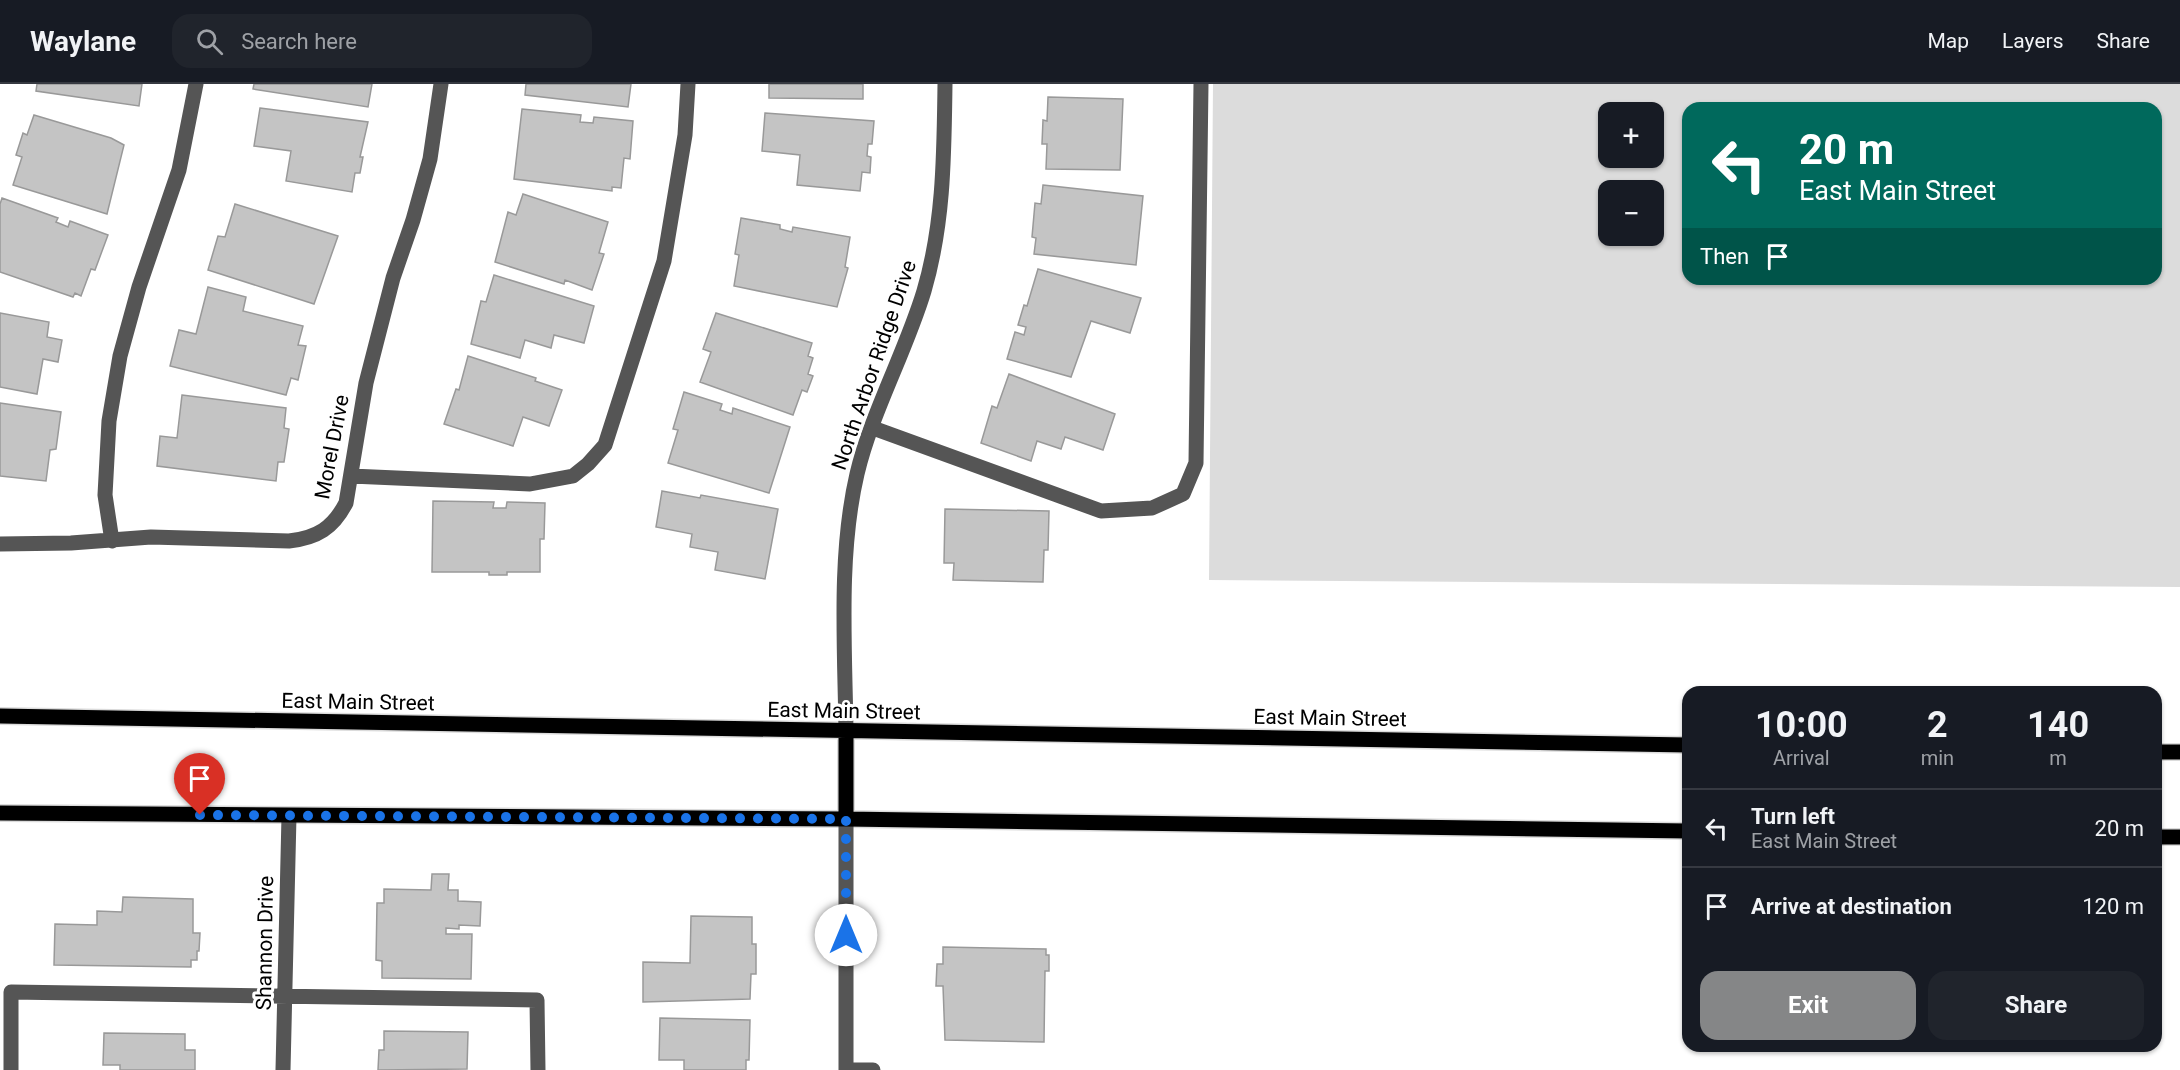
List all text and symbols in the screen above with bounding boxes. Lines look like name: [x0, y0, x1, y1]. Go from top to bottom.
search box: [172, 14, 592, 68]
text: Waylane: [30, 25, 136, 58]
icon: search: [193, 25, 226, 58]
text: Search here: [241, 29, 357, 54]
text: Map: [1927, 29, 1969, 53]
text: Layers: [2002, 29, 2063, 53]
text: Share: [2096, 29, 2150, 53]
map controls: [1598, 102, 1664, 246]
button: +: [1598, 102, 1664, 168]
text: 20 m: [1799, 125, 1894, 174]
icon: left: [1700, 126, 1778, 204]
text: East Main Street: [1799, 175, 1996, 207]
button: −: [1598, 180, 1664, 246]
icon: arrive: [1761, 240, 1794, 273]
text: Then: [1700, 244, 1749, 269]
street label: North Arbor Ridge Drive: [827, 257, 921, 473]
street label: Morel Drive: [310, 393, 354, 501]
street label: East Main Street: [281, 689, 435, 715]
street label: East Main Street: [767, 698, 921, 724]
text: 10:00: [1755, 704, 1848, 746]
text: 2: [1927, 704, 1948, 746]
text: 140: [2027, 704, 2089, 746]
street label: East Main Street: [1253, 705, 1407, 731]
text: Arrival: [1773, 746, 1830, 770]
text: min: [1921, 746, 1954, 770]
text: m: [2049, 746, 2067, 770]
pin: [174, 753, 225, 815]
icon: arrive: [183, 762, 216, 795]
text: Turn left: [1751, 804, 1835, 829]
icon: left: [1700, 812, 1733, 845]
text: 20 m: [2095, 816, 2144, 841]
text: East Main Street: [1751, 829, 1897, 853]
street label: Shannon Drive: [252, 875, 278, 1011]
icon: arrive: [1700, 890, 1733, 923]
text: Arrive at destination: [1751, 894, 1952, 919]
text: 120 m: [2082, 894, 2144, 919]
position arrow: [814, 903, 878, 967]
button: Exit: [1700, 971, 1916, 1040]
button: Share: [1928, 971, 2144, 1040]

